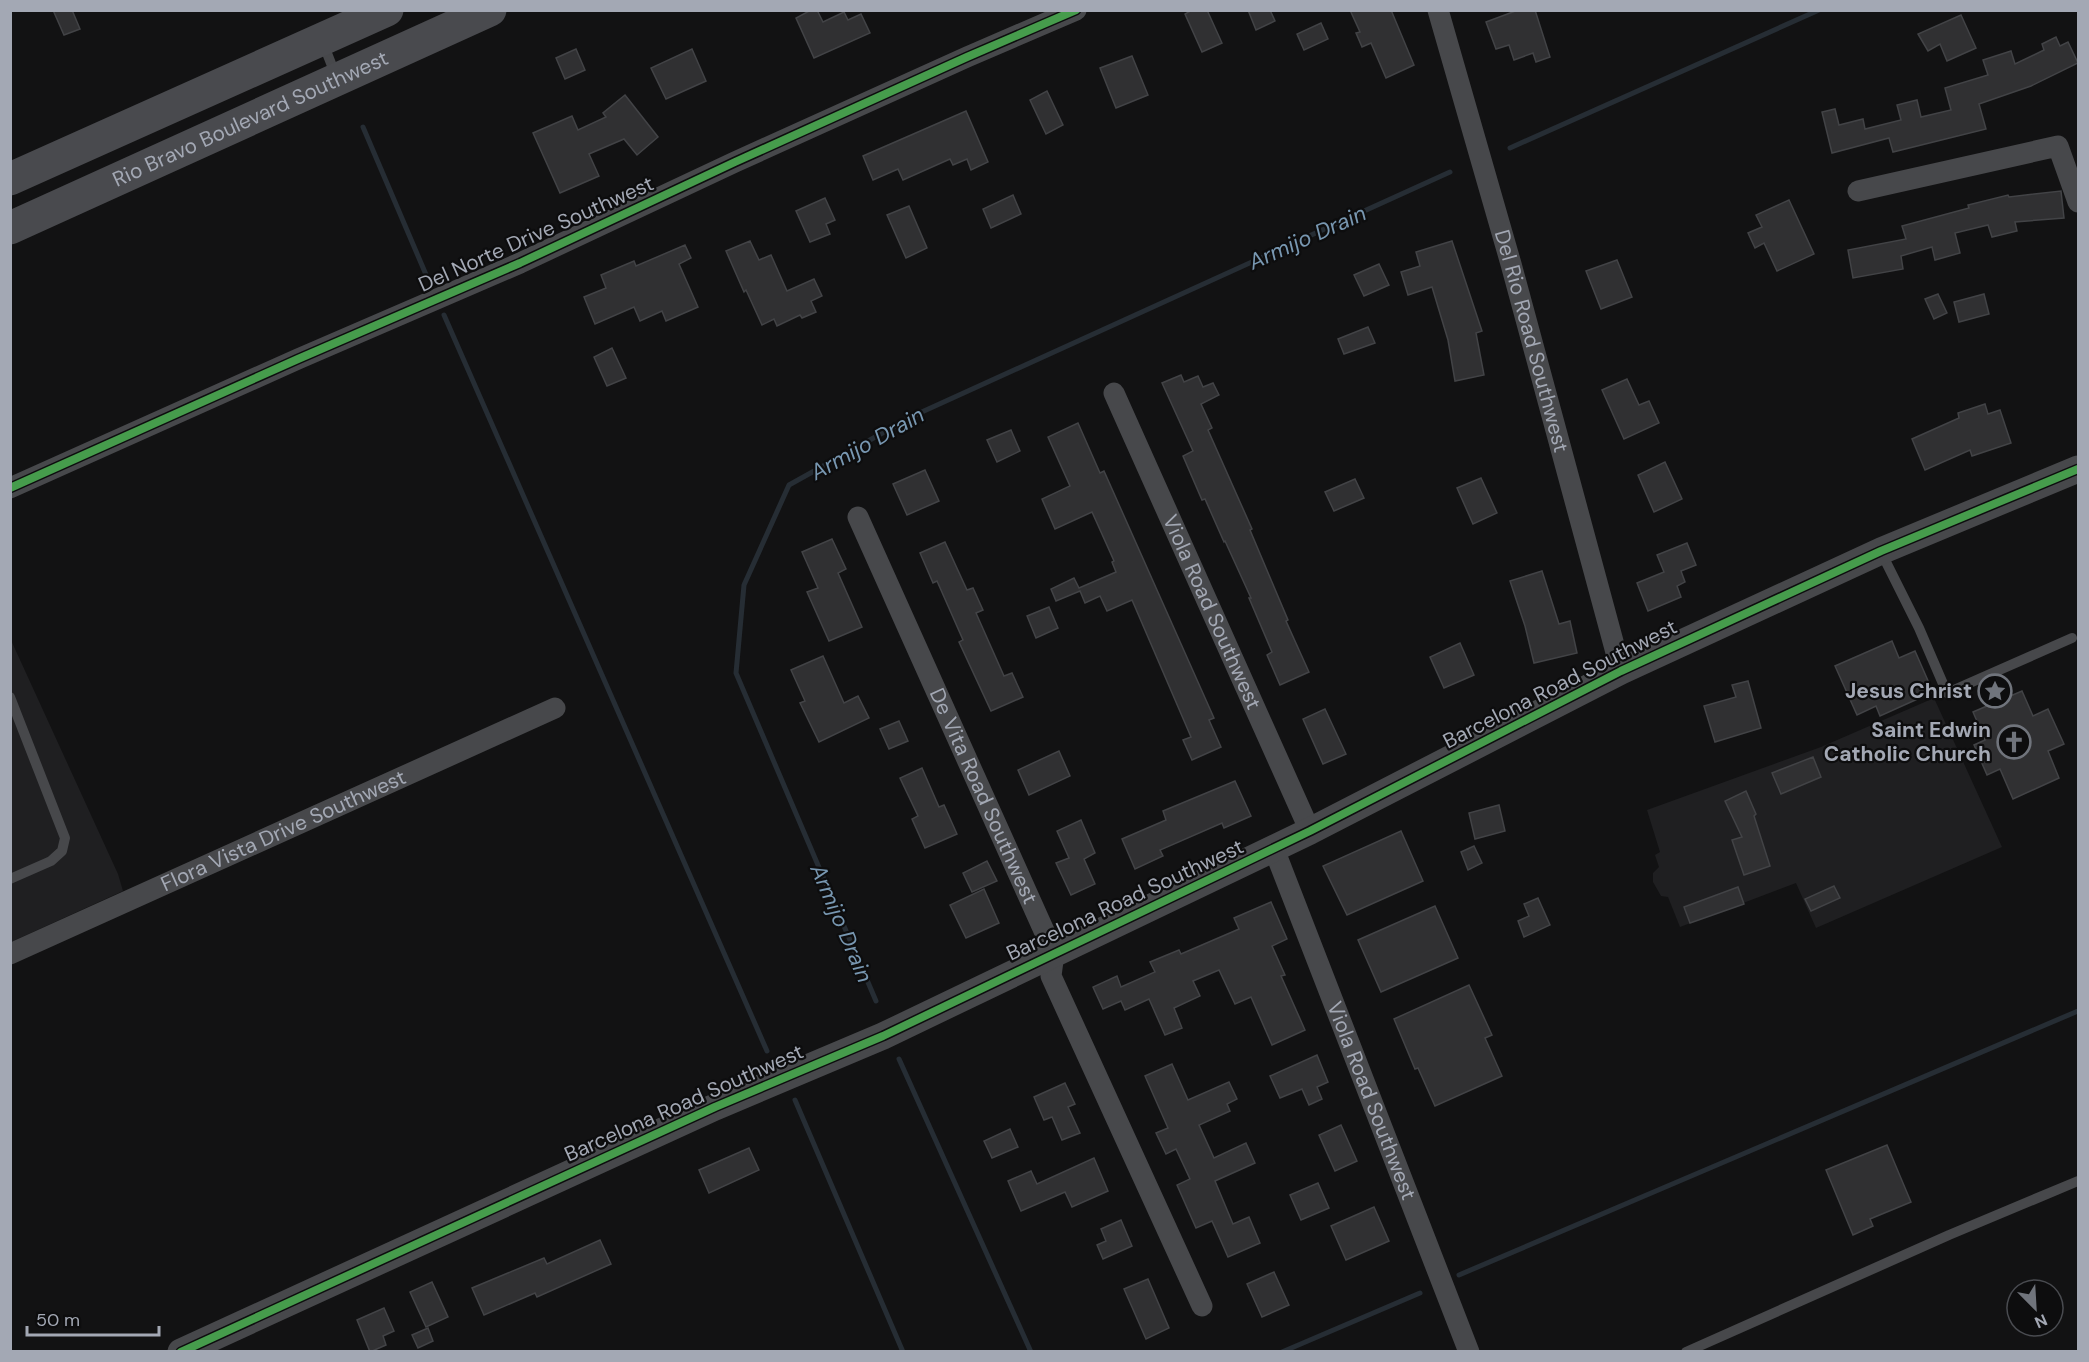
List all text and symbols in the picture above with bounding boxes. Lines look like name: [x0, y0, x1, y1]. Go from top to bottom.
street label: Rio Bravo Boulevard Southwest: [108, 44, 393, 194]
street label: Del Norte Drive Southwest: [414, 169, 658, 299]
water label: Armijo Drain: [1243, 199, 1371, 277]
street label: Del Rio Road Southwest: [1488, 226, 1575, 455]
water label: Armijo Drain: [804, 400, 929, 487]
street label: Viola Road Southwest: [1156, 510, 1268, 714]
street label: Barcelona Road Southwest: [1438, 613, 1682, 755]
place icon: Jesus Christ: [1977, 673, 2013, 709]
place label: Jesus Christ: [1845, 677, 1972, 705]
street label: De Vita Road Southwest: [923, 684, 1044, 908]
place label: Saint Edwin Catholic Church: [1824, 716, 1991, 768]
church icon: Saint Edwin Catholic Church: [1996, 724, 2032, 760]
street label: Flora Vista Drive Southwest: [156, 763, 410, 898]
street label: Barcelona Road Southwest: [1002, 833, 1248, 967]
water label: Armijo Drain: [803, 859, 879, 987]
street label: Viola Road Southwest: [1320, 997, 1423, 1204]
street label: Barcelona Road Southwest: [560, 1038, 808, 1168]
north arrow: [2005, 1278, 2065, 1338]
scale bar: [27, 1299, 159, 1337]
text: 50 m: [36, 1308, 80, 1332]
text: N: [2031, 1309, 2050, 1333]

